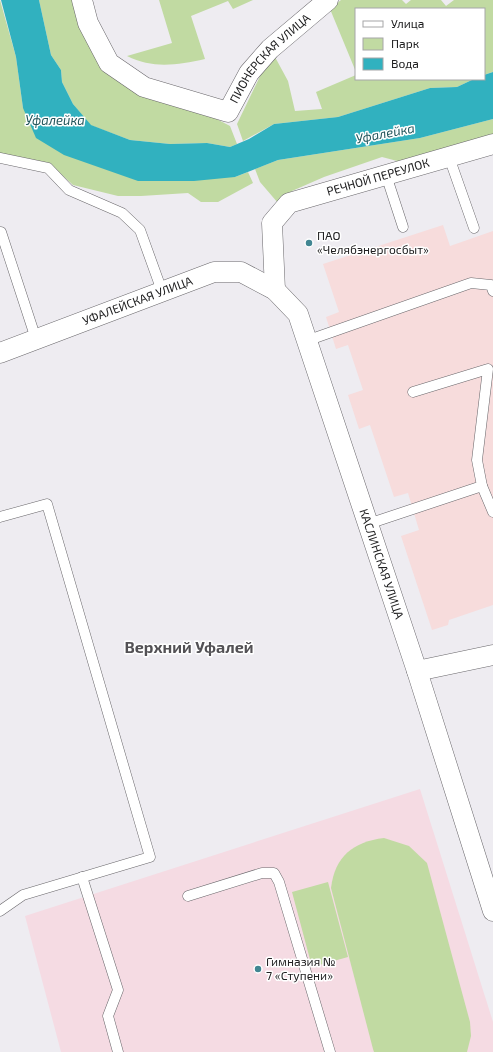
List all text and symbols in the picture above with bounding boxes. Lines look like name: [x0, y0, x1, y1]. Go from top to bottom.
legend: [355, 8, 485, 80]
street label: ПИОНЕРСКАЯ УЛИЦА: [226, 10, 313, 105]
text: Улица: [391, 16, 424, 30]
text: Парк: [391, 36, 420, 50]
text: Вода: [391, 56, 419, 70]
water label: Уфалейка: [25, 112, 85, 128]
water label: Уфалейка: [354, 119, 416, 147]
street label: РЕЧНОЙ ПЕРЕУЛОК: [325, 155, 431, 198]
place label: ПАО «Челябэнергосбыт»: [317, 228, 429, 256]
marker: ПАО «Челябэнергосбыт»: [304, 238, 314, 248]
street label: УФАЛЕЙСКАЯ УЛИЦА: [80, 273, 195, 327]
street label: КАСЛИНСКАЯ УЛИЦА: [357, 507, 407, 621]
district label: Верхний Уфалей: [125, 637, 253, 656]
place label: Гимназия № 7 «Ступени»: [266, 954, 336, 983]
marker: Гимназия № 7 «Ступени»: [253, 964, 263, 974]

